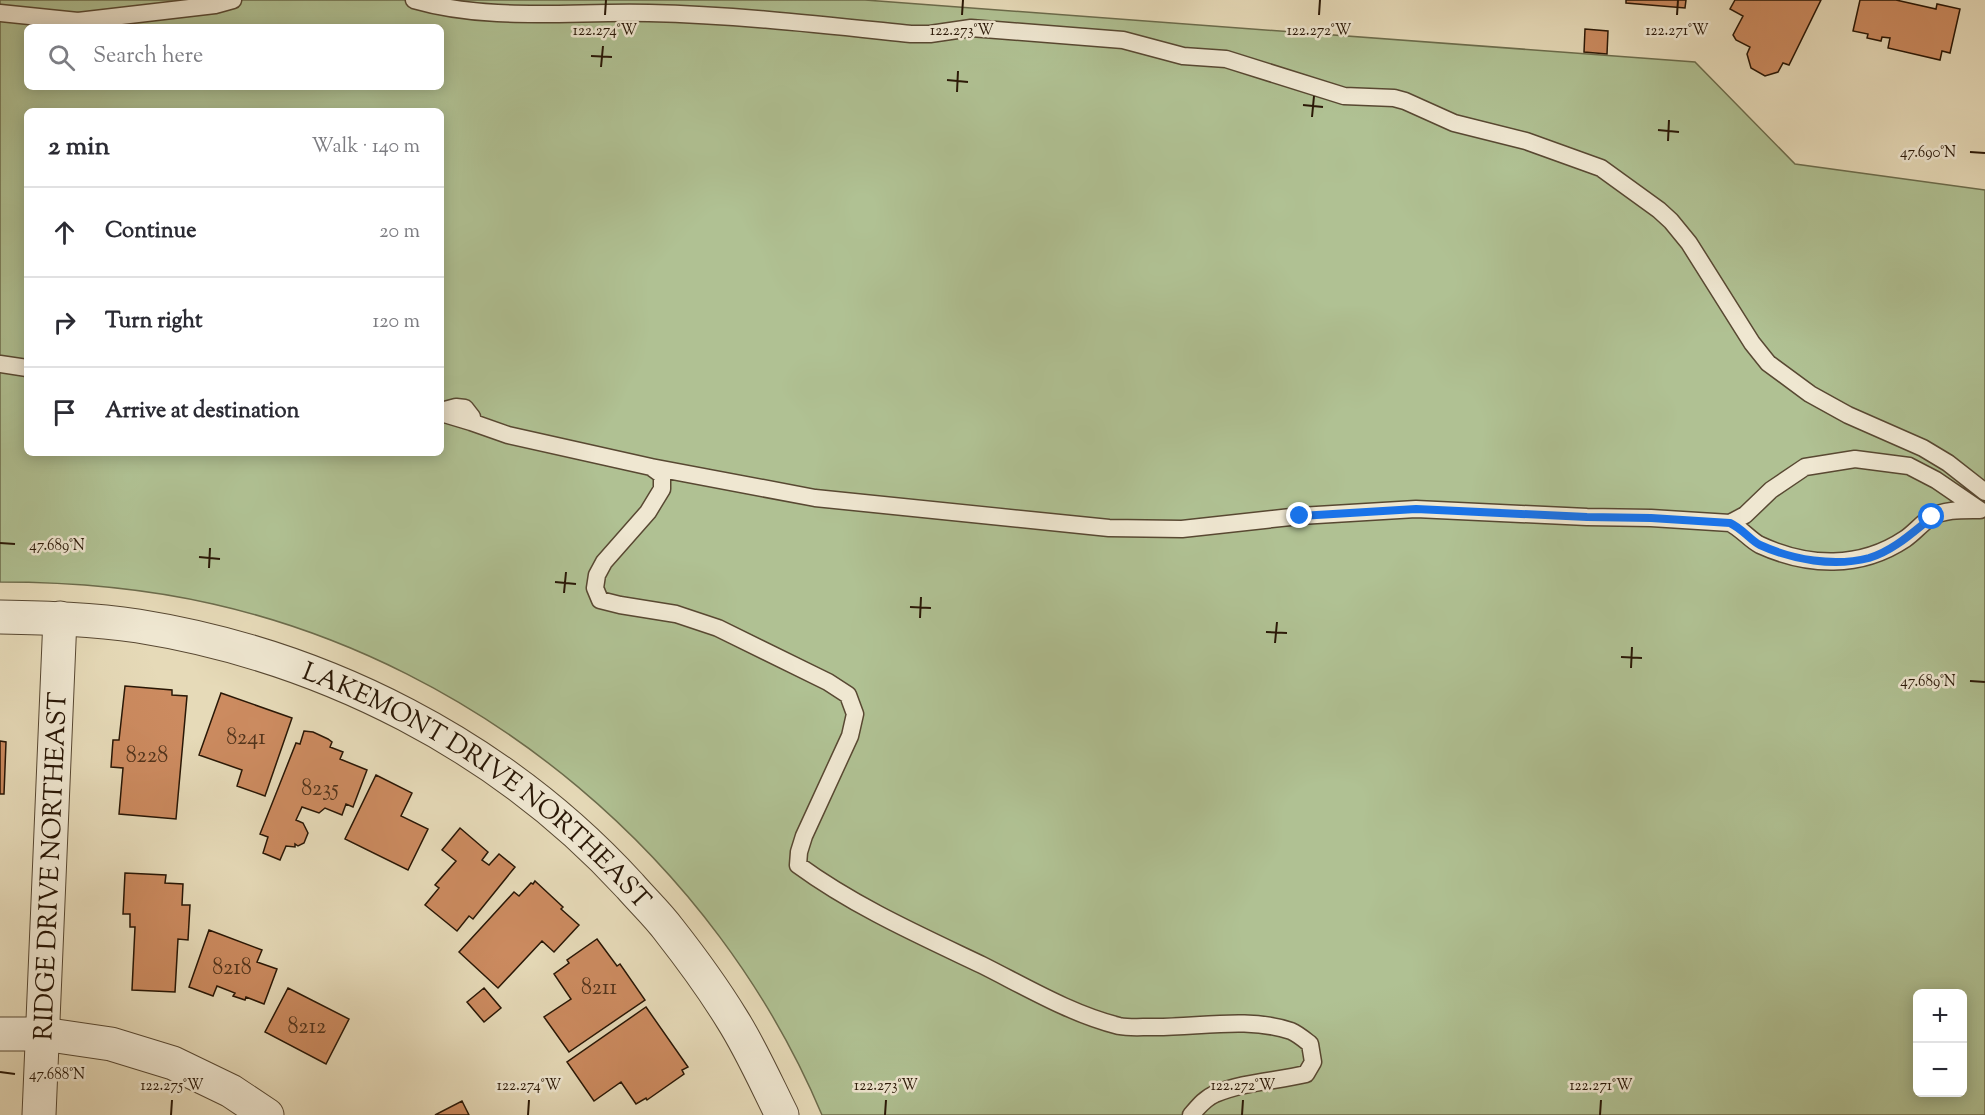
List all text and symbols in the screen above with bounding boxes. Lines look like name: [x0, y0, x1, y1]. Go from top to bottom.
text: 122.274°W: [573, 21, 638, 42]
text: 122.273°W: [930, 21, 994, 42]
text: 122.272°W: [1287, 21, 1352, 42]
text: 122.271°W: [1645, 21, 1709, 42]
search box: [24, 24, 444, 90]
icon: search: [45, 41, 78, 74]
text: Search here: [93, 41, 203, 73]
text: 2 min: [48, 129, 110, 166]
text: Walk · 140 m: [311, 133, 420, 162]
text: 47.690°N: [1900, 143, 1956, 164]
icon: ahead: [48, 216, 81, 249]
text: Continue: [105, 216, 196, 248]
text: 20 m: [379, 218, 420, 247]
icon: right: [48, 306, 81, 339]
text: Turn right: [105, 306, 202, 338]
text: 120 m: [372, 308, 420, 337]
icon: arrive: [48, 396, 81, 429]
text: Arrive at destination: [105, 396, 300, 428]
route end: [1286, 502, 1312, 528]
route start: [1918, 503, 1944, 529]
text: 47.689°N: [29, 536, 85, 557]
street label: LAKEMONT DRIVE NORTHEAST: [296, 654, 658, 918]
text: 47.689°N: [1900, 672, 1956, 693]
street label: RIDGE DRIVE NORTHEAST: [26, 691, 78, 1041]
house number: 8241: [226, 723, 266, 755]
house number: 8228: [126, 741, 168, 773]
house number: 8235: [301, 774, 339, 806]
house number: 8218: [212, 953, 252, 985]
house number: 8211: [581, 973, 618, 1005]
map controls: [1913, 989, 1967, 1097]
button: +: [1913, 989, 1967, 1043]
house number: 8212: [288, 1012, 326, 1044]
button: −: [1913, 1043, 1967, 1097]
text: 47.688°N: [29, 1065, 85, 1086]
text: 122.275°W: [140, 1076, 204, 1097]
text: 122.274°W: [497, 1076, 562, 1097]
text: 122.273°W: [854, 1076, 918, 1097]
text: 122.272°W: [1211, 1076, 1276, 1097]
text: 122.271°W: [1569, 1076, 1633, 1097]

